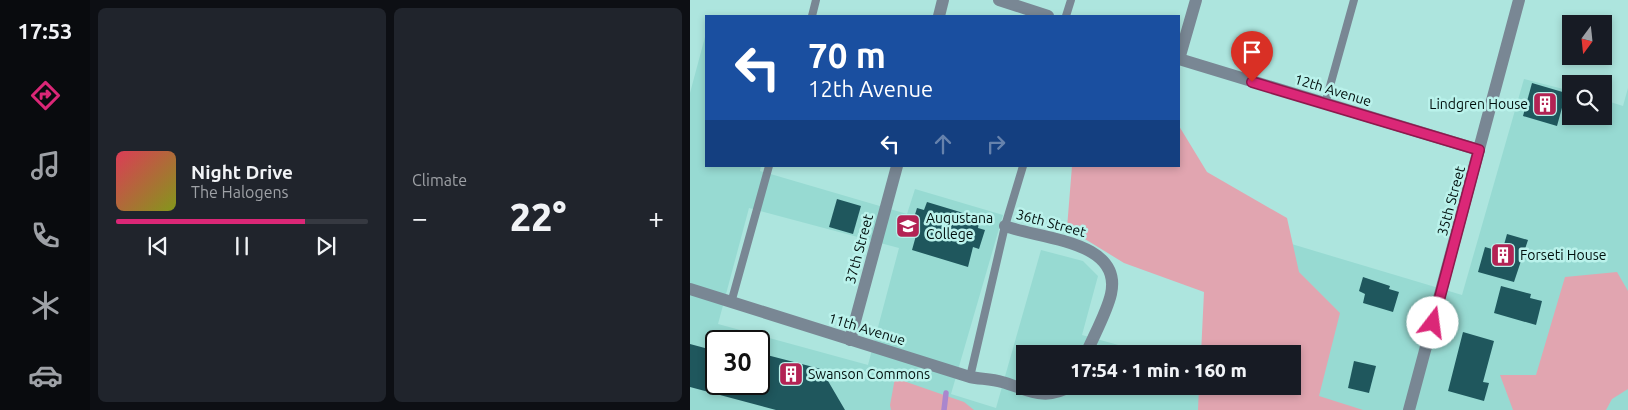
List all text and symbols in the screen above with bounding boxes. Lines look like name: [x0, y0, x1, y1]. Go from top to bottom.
north arrow: [1562, 15, 1612, 65]
map controls: [1562, 15, 1612, 125]
text: 17:53: [17, 18, 73, 43]
pin: [1231, 31, 1273, 82]
icon: left: [725, 35, 790, 100]
text: 70 m: [808, 35, 886, 75]
icon: arrive: [1238, 38, 1266, 66]
street label: 12th Avenue: [1293, 71, 1373, 109]
button: search: [1562, 75, 1612, 125]
text: 12th Avenue: [808, 76, 933, 101]
icon: directions: [28, 78, 63, 113]
building icon: Lindgren House: [1532, 91, 1558, 117]
place label: Lindgren House: [1429, 96, 1528, 112]
icon: left: [876, 130, 904, 158]
icon: ahead: [929, 130, 957, 158]
icon: right: [982, 130, 1010, 158]
icon: music: [28, 148, 63, 183]
text: Night Drive: [191, 161, 293, 183]
street label: 35th Street: [1434, 164, 1468, 238]
text: Climate: [412, 171, 467, 189]
text: The Halogens: [191, 183, 289, 201]
text: 22°: [510, 196, 566, 238]
text: −: [412, 202, 428, 233]
text: +: [648, 202, 664, 233]
street label: 36th Street: [1014, 206, 1088, 240]
place label: Augustana College: [926, 210, 993, 242]
street label: 37th Street: [842, 212, 876, 286]
school or university icon: Augustana College: [895, 213, 921, 239]
icon: phone: [28, 218, 63, 253]
icon: previous: [144, 232, 172, 260]
icon: pause: [228, 232, 256, 260]
icon: next: [312, 232, 340, 260]
building icon: Forseti House: [1490, 242, 1516, 268]
place label: Forseti House: [1520, 247, 1607, 263]
icon: climate: [28, 288, 63, 323]
position arrow: [1406, 296, 1458, 348]
street label: 11th Avenue: [827, 310, 907, 348]
speed limit sign: 30: [705, 330, 770, 395]
icon: car: [28, 358, 63, 393]
text: 17:54 · 1 min · 160 m: [1070, 359, 1247, 381]
building icon: Swanson Commons: [778, 361, 804, 387]
place label: Swanson Commons: [808, 366, 930, 382]

